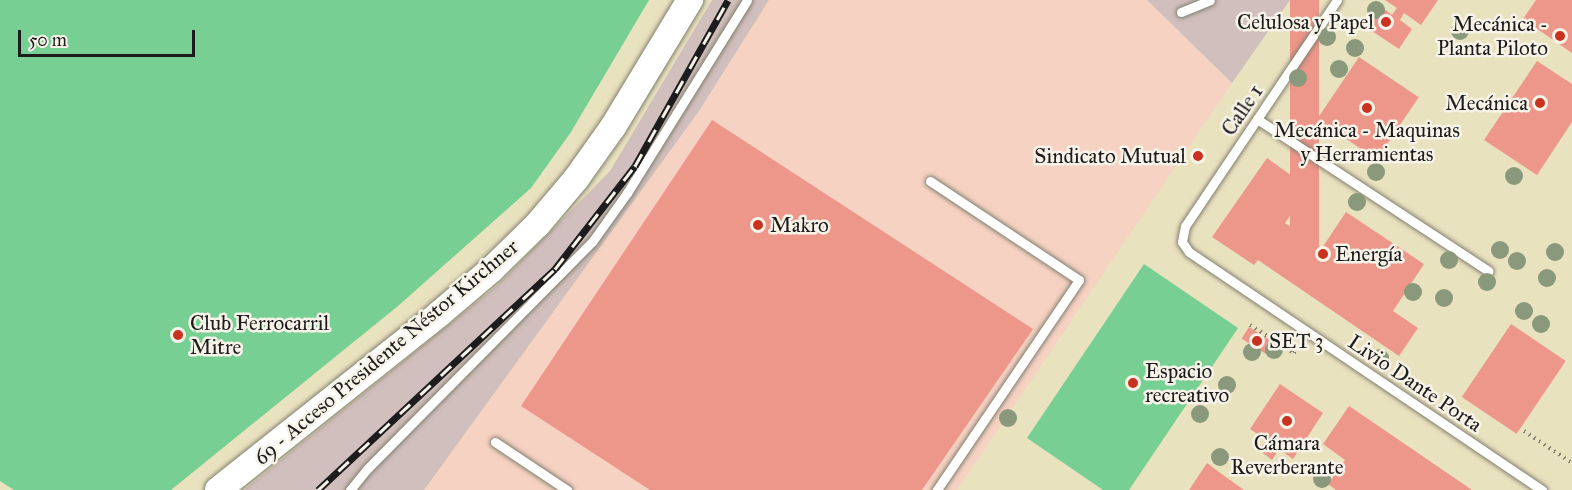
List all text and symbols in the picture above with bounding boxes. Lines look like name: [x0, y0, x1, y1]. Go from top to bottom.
place label: Celulosa y Papel: [1237, 9, 1374, 35]
place label: Mecánica - Planta Piloto: [1437, 11, 1548, 61]
marker: Celulosa y Papel: [1379, 15, 1393, 29]
scale bar: [21, 18, 198, 56]
text: 50 m: [29, 29, 67, 51]
marker: Mecánica - Planta Piloto: [1553, 29, 1567, 43]
street label: Calle 1: [1216, 80, 1268, 140]
place label: Mecánica: [1445, 90, 1528, 116]
marker: Mecánica: [1533, 96, 1547, 110]
marker: Mecánica - Maquinas y Herramientas: [1360, 101, 1374, 115]
place label: Mecánica - Maquinas y Herramientas: [1274, 117, 1460, 167]
place label: Sindicato Mutual: [1034, 143, 1186, 169]
marker: Sindicato Mutual: [1191, 149, 1205, 163]
place label: Makro: [770, 212, 829, 238]
marker: Makro: [751, 218, 765, 232]
street label: 69 - Acceso Presidente Néstor Kirchner: [249, 234, 523, 470]
place label: Energía: [1335, 241, 1402, 267]
marker: Energía: [1316, 247, 1330, 261]
place label: Club Ferrocarril Mitre: [190, 310, 329, 360]
marker: Club Ferrocarril Mitre: [171, 328, 185, 342]
place label: SET 3: [1269, 328, 1323, 354]
street label: Livio Dante Porta: [1343, 329, 1487, 437]
marker: SET 3: [1250, 334, 1264, 348]
place label: Espacio recreativo: [1145, 358, 1229, 408]
marker: Espacio recreativo: [1126, 376, 1140, 390]
marker: Cámara Reverberante: [1280, 414, 1294, 428]
place label: Cámara Reverberante: [1231, 430, 1343, 480]

